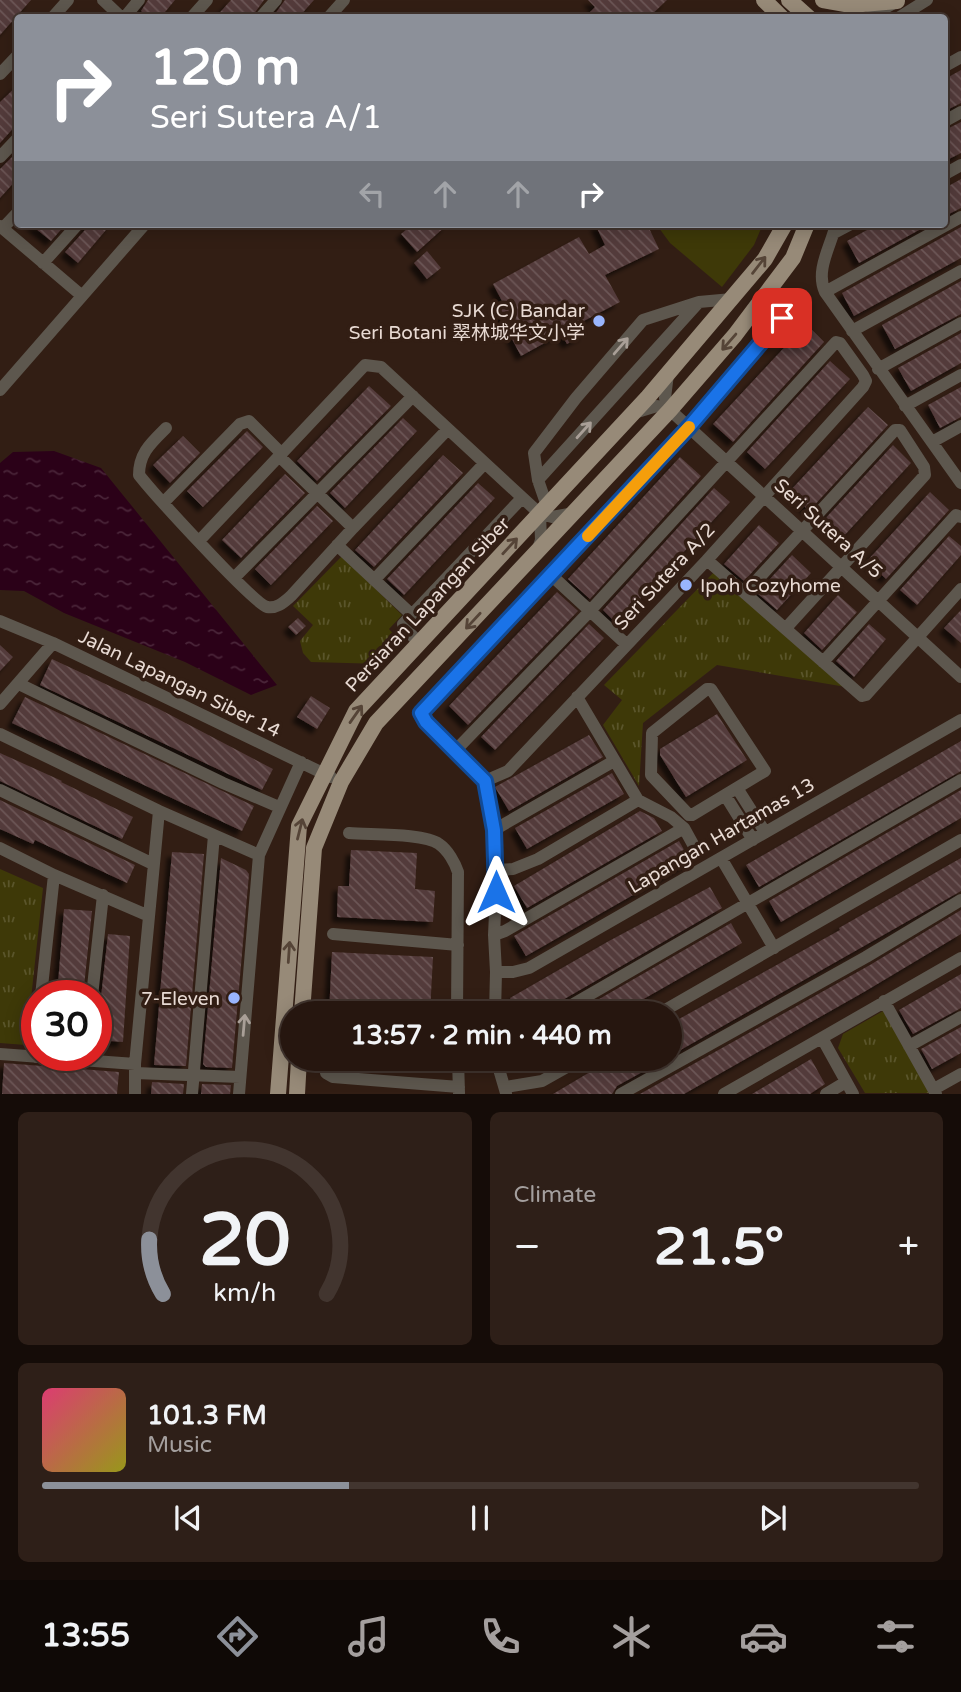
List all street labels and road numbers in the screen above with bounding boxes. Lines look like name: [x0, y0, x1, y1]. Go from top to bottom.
street label: Seri Sutera A/5: [770, 474, 887, 583]
street label: Persiaran Lapangan Siber: [341, 512, 515, 697]
street label: Seri Sutera A/2: [610, 519, 720, 635]
street label: Jalan Lapangan Siber 14: [75, 625, 284, 742]
street label: Lapangan Hartamas 13: [624, 774, 819, 898]

